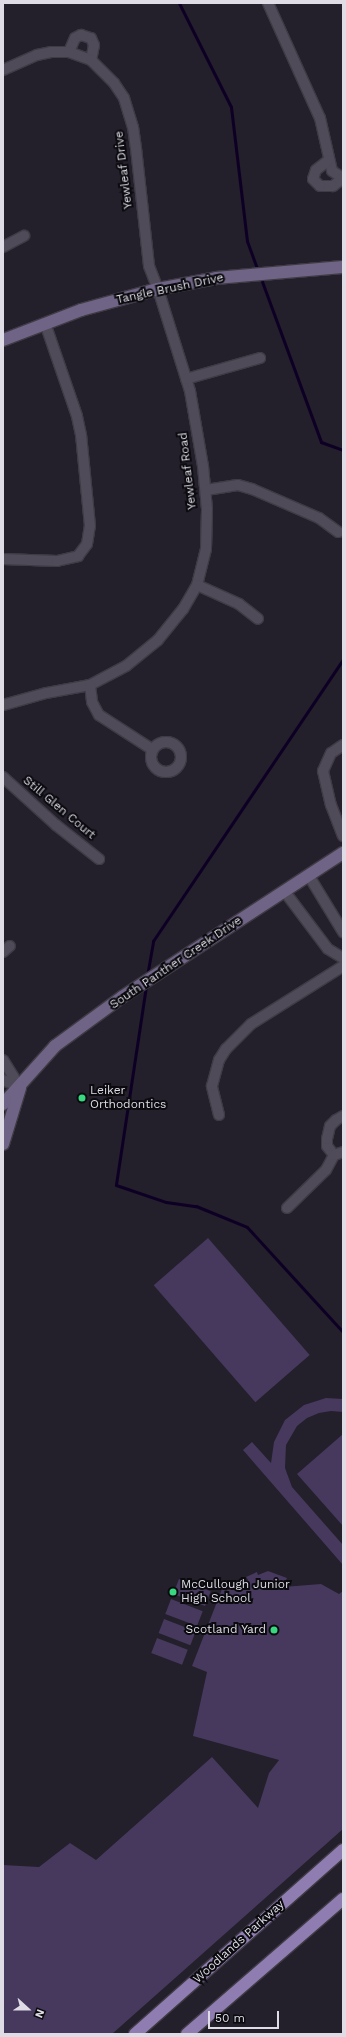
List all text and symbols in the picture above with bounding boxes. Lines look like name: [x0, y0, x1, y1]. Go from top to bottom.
street label: Yewleaf Drive: [112, 130, 136, 210]
street label: Tangle Brush Drive: [115, 271, 225, 307]
street label: Yewleaf Road: [176, 431, 200, 511]
street label: Still Glen Court: [20, 773, 98, 843]
street label: South Panther Creek Drive: [107, 913, 245, 1013]
place label: Leiker Orthodontics: [90, 1084, 166, 1112]
marker: Leiker Orthodontics: [77, 1093, 87, 1103]
place label: McCullough Junior High School: [181, 1578, 290, 1606]
marker: McCullough Junior High School: [168, 1587, 178, 1597]
place label: Scotland Yard: [185, 1623, 266, 1637]
marker: Scotland Yard: [269, 1625, 279, 1635]
street label: Woodlands Parkway: [191, 1897, 287, 1987]
north arrow: [8, 1989, 48, 2029]
scale bar: [210, 2003, 281, 2029]
text: N: [32, 2007, 47, 2020]
text: 50 m: [215, 2011, 245, 2025]

